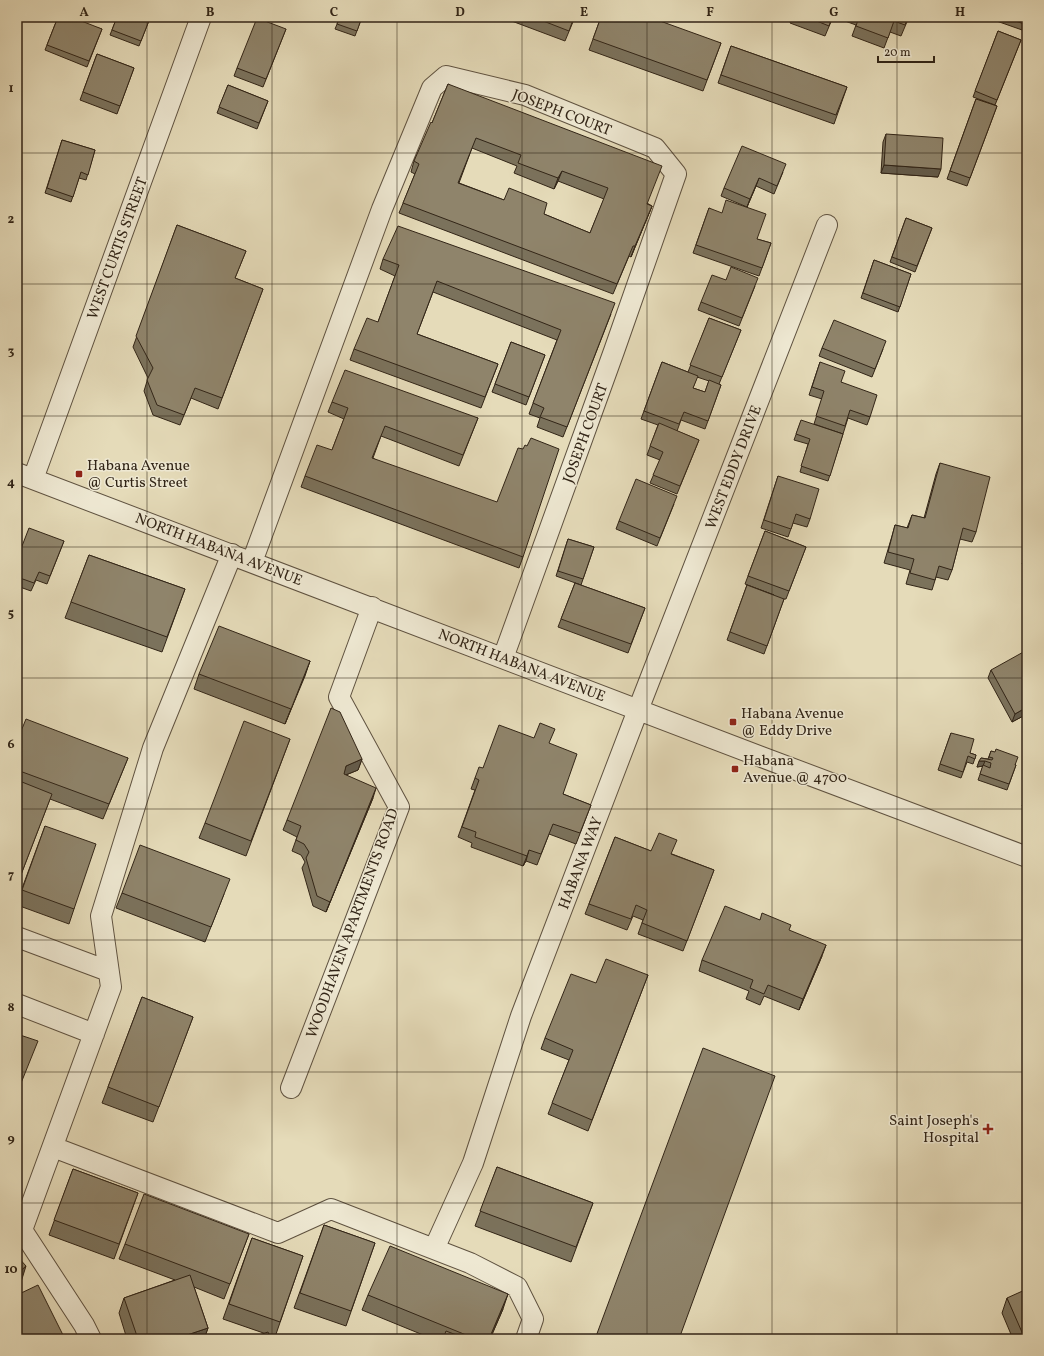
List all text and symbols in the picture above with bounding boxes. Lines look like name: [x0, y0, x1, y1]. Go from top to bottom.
text: A: [79, 4, 89, 22]
text: B: [206, 4, 215, 22]
text: C: [330, 4, 338, 22]
text: D: [455, 4, 465, 22]
text: E: [580, 4, 588, 22]
text: F: [706, 4, 714, 22]
text: G: [829, 4, 839, 22]
text: H: [955, 4, 965, 22]
scale bar: [878, 38, 934, 64]
text: 20 m: [884, 45, 911, 61]
text: 1: [8, 80, 14, 98]
street label: JOSEPH COURT: [509, 85, 614, 142]
street label: WEST CURTIS STREET: [83, 174, 154, 323]
text: 2: [8, 211, 15, 229]
text: 3: [8, 343, 15, 361]
street label: JOSEPH COURT: [559, 380, 614, 486]
street label: WEST EDDY DRIVE: [701, 402, 768, 533]
place label: Habana Avenue @ Curtis Street: [87, 456, 190, 494]
marker: Habana Avenue @ Curtis Street: [74, 469, 84, 479]
text: 4: [7, 474, 15, 492]
street label: NORTH HABANA AVENUE: [132, 509, 305, 592]
text: 5: [8, 605, 14, 623]
street label: NORTH HABANA AVENUE: [435, 625, 608, 708]
place label: Habana Avenue @ Eddy Drive: [741, 704, 844, 742]
marker: Habana Avenue @ Eddy Drive: [728, 717, 738, 727]
text: 6: [7, 736, 15, 754]
place label: Habana Avenue @ 4700: [743, 751, 847, 789]
marker: Habana Avenue @ 4700: [730, 764, 740, 774]
street label: WOODHAVEN APARTMENTS ROAD: [302, 806, 405, 1041]
street label: HABANA WAY: [554, 814, 609, 913]
text: 7: [8, 867, 14, 885]
text: 8: [7, 999, 15, 1017]
place label: Saint Joseph's Hospital: [889, 1111, 979, 1149]
marker: Saint Joseph's Hospital: [982, 1123, 994, 1135]
text: 9: [7, 1130, 15, 1148]
text: 10: [4, 1261, 18, 1279]

